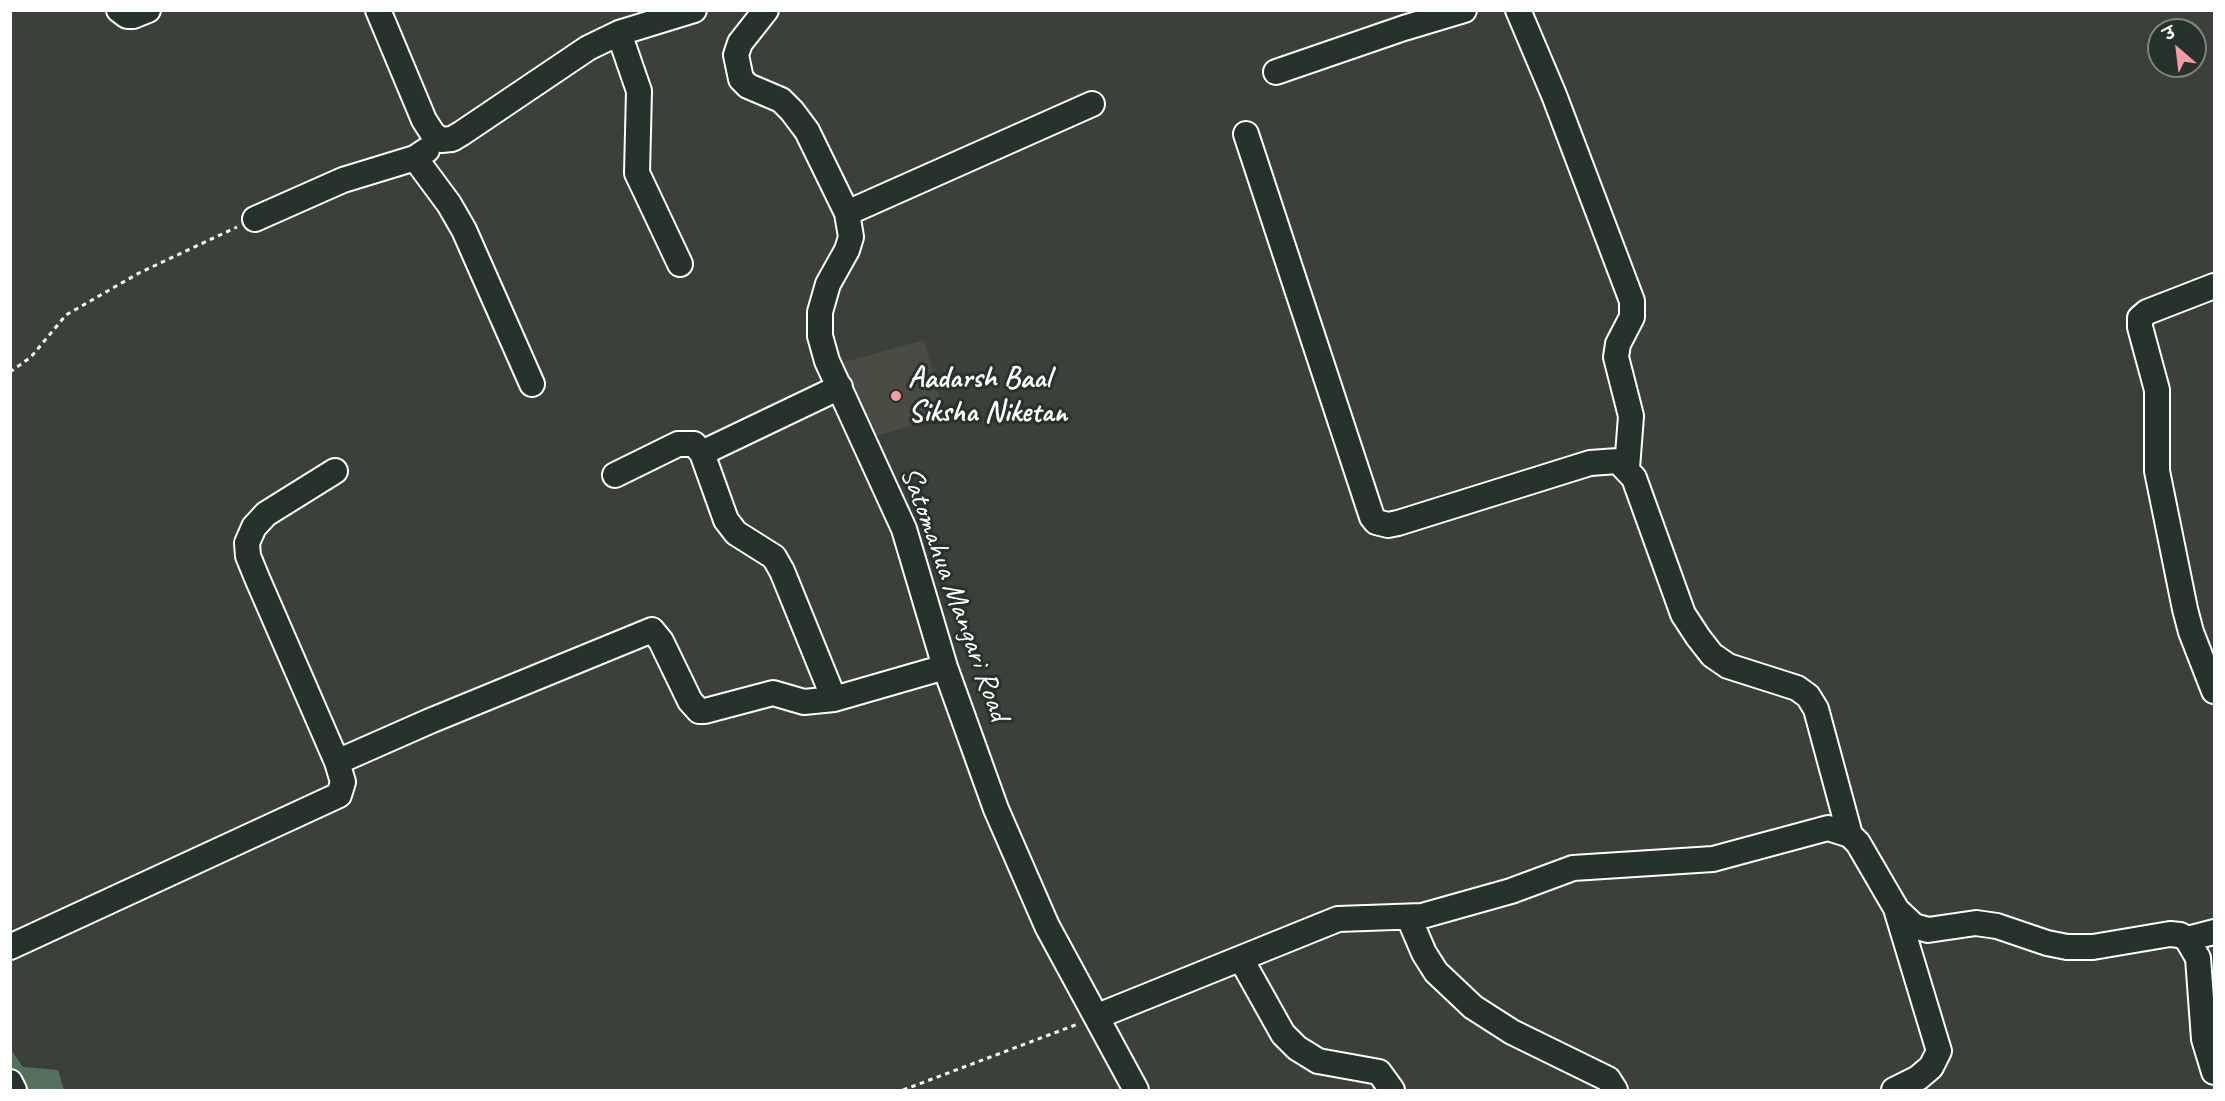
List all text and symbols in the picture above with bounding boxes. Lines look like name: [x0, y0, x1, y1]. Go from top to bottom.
north arrow: [2147, 18, 2207, 78]
text: उ: [2160, 23, 2179, 45]
place label: Aadarsh Baal Siksha Niketan: [908, 361, 1067, 431]
marker: Aadarsh Baal Siksha Niketan: [889, 389, 903, 403]
street label: Satomahua Mangari Road: [891, 462, 1017, 726]

